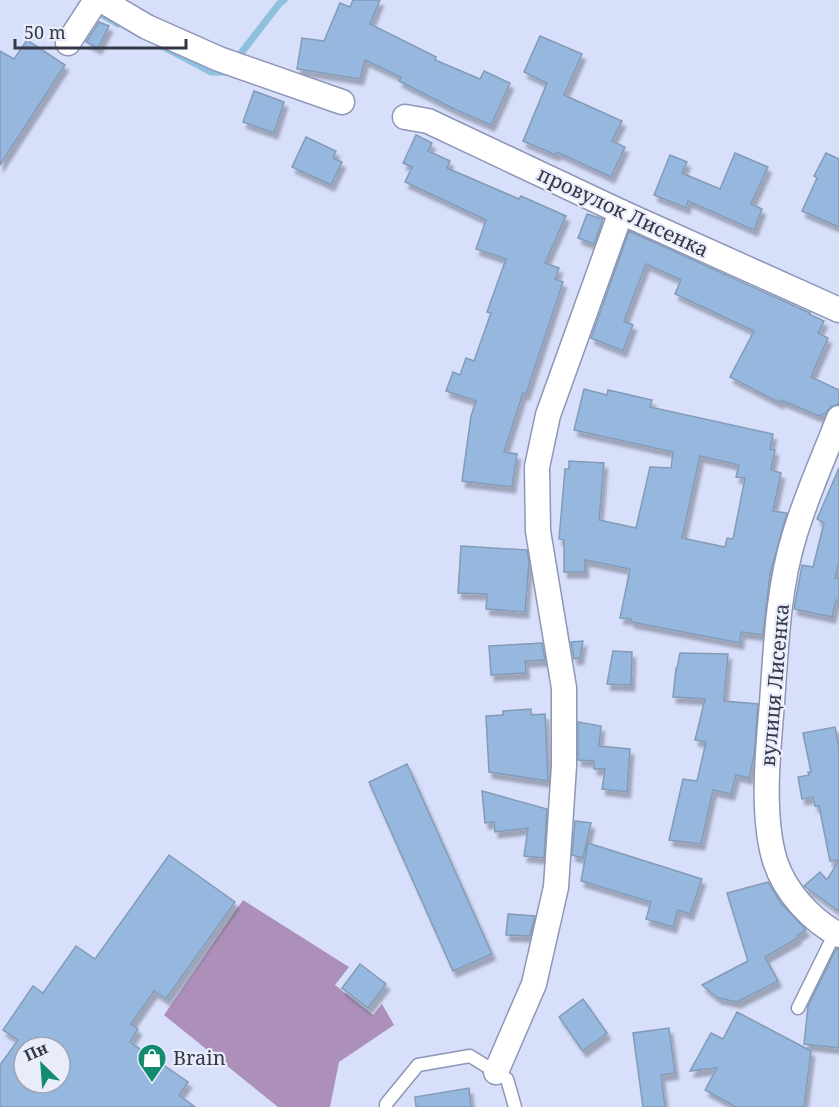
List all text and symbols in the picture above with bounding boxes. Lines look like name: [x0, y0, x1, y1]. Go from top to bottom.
scale bar: [15, 12, 186, 50]
text: 50 m: [24, 20, 66, 44]
street label: провулок Лисенка: [533, 160, 713, 263]
street label: вулиця Лисенка: [754, 602, 795, 767]
north arrow: [12, 1035, 72, 1095]
text: Пн: [20, 1036, 51, 1066]
shop icon: Brain: [136, 1042, 168, 1084]
place label: Brain: [173, 1044, 226, 1071]

